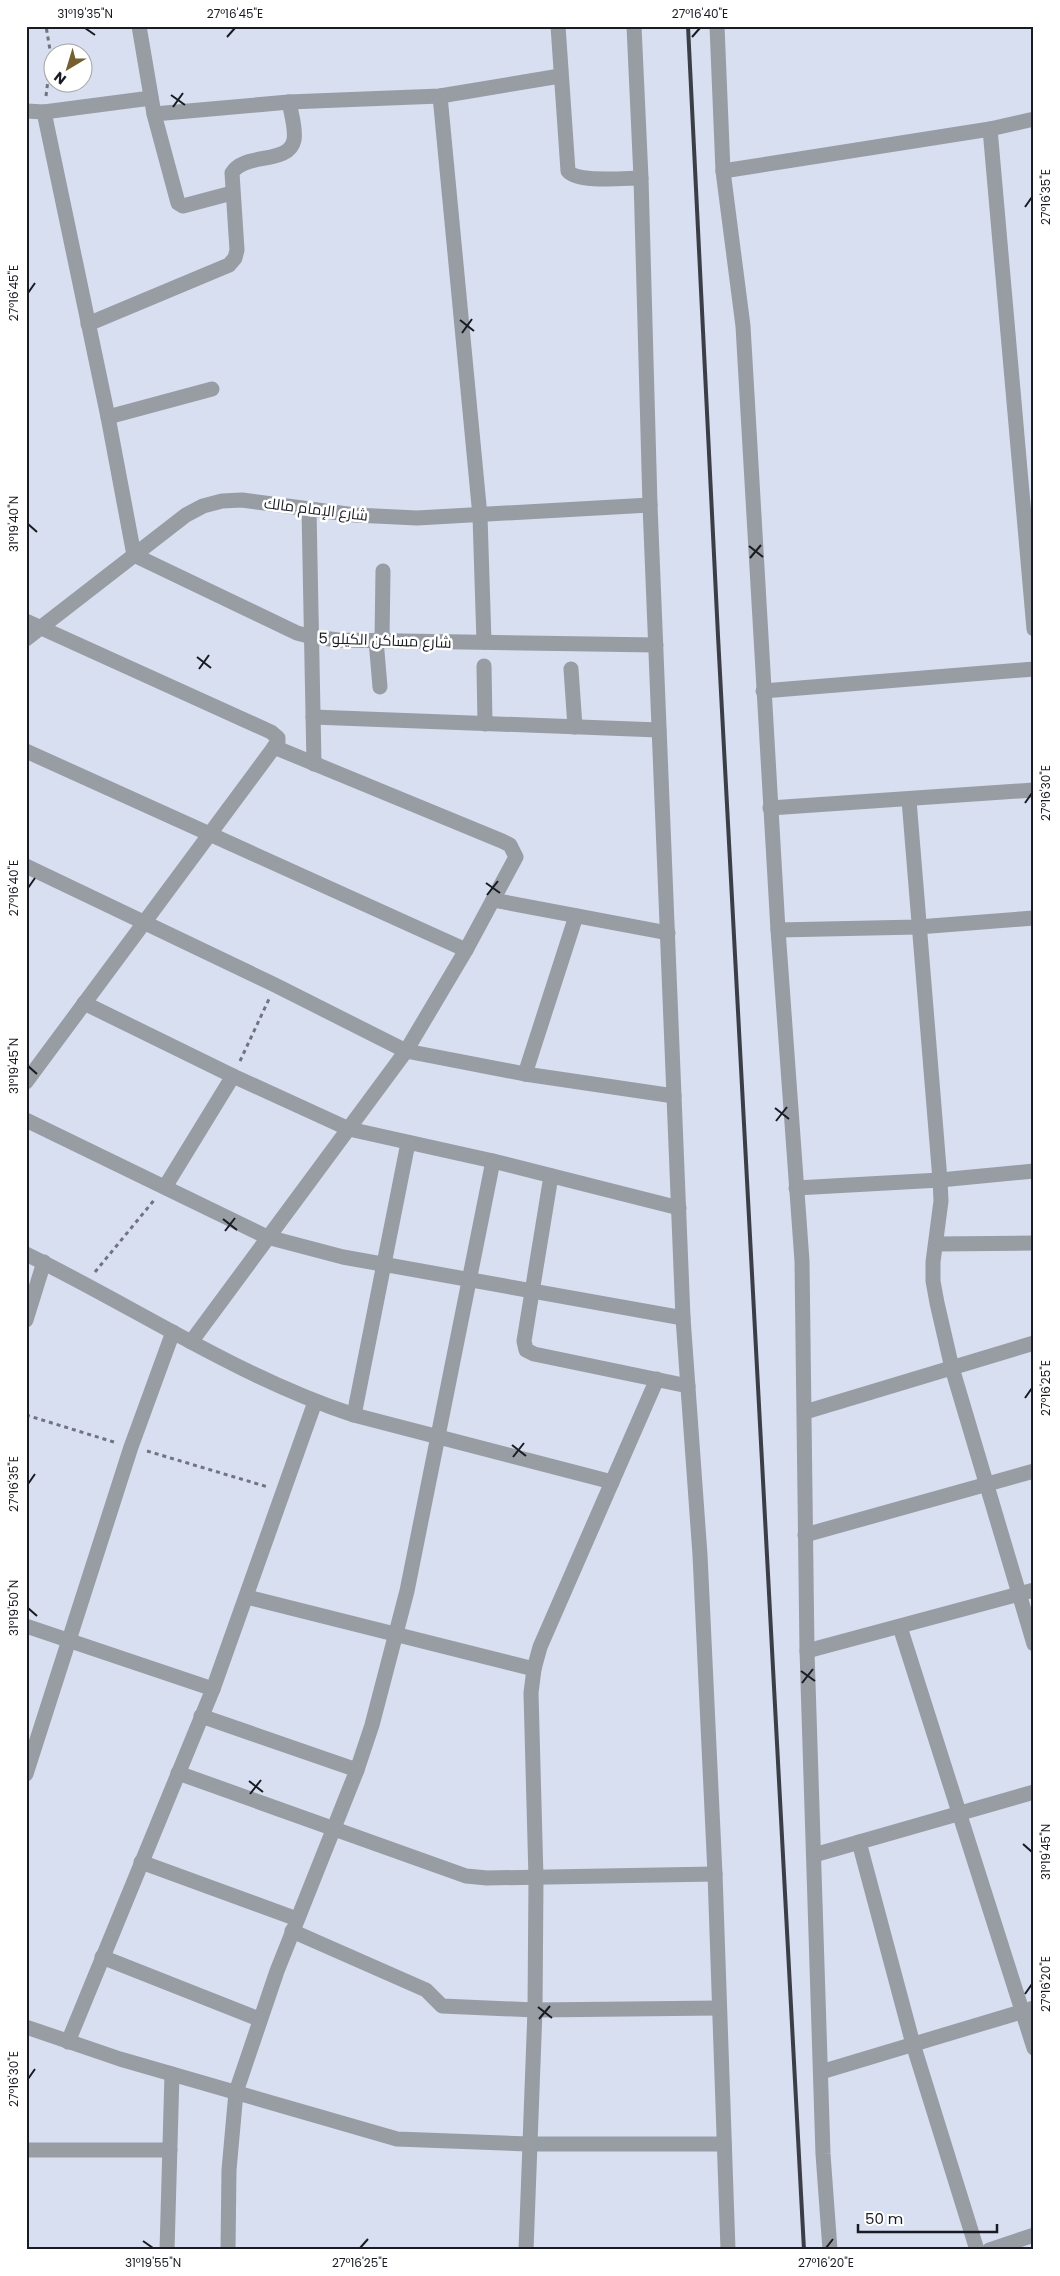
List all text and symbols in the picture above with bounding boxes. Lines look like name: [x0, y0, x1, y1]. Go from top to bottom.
text: 31°19'35"N: [57, 5, 113, 22]
text: 27°16'45"E: [207, 5, 263, 22]
text: 27°16'40"E: [672, 5, 728, 22]
north arrow: [42, 42, 92, 92]
text: N: [50, 67, 70, 89]
text: 27°16'35"E: [1037, 169, 1054, 225]
text: 27°16'45"E: [5, 265, 22, 321]
street label: شارع الإمام مالك: [263, 492, 369, 527]
text: 31°19'40"N: [5, 496, 22, 552]
street label: شارع مساكن الكيلو 5: [318, 627, 452, 654]
text: 27°16'30"E: [1037, 765, 1054, 821]
text: 27°16'40"E: [5, 860, 22, 916]
text: 31°19'45"N: [5, 1038, 22, 1094]
text: 27°16'25"E: [1037, 1360, 1054, 1416]
text: 27°16'35"E: [5, 1456, 22, 1512]
text: 31°19'50"N: [5, 1580, 22, 1636]
text: 31°19'45"N: [1037, 1824, 1054, 1880]
text: 27°16'20"E: [1037, 1956, 1054, 2012]
text: 27°16'30"E: [5, 2051, 22, 2107]
scale bar: [858, 2201, 996, 2233]
text: 50 m: [865, 2208, 903, 2229]
text: 31°19'55"N: [125, 2254, 181, 2271]
text: 27°16'25"E: [332, 2254, 388, 2271]
text: 27°16'20"E: [798, 2254, 854, 2271]

